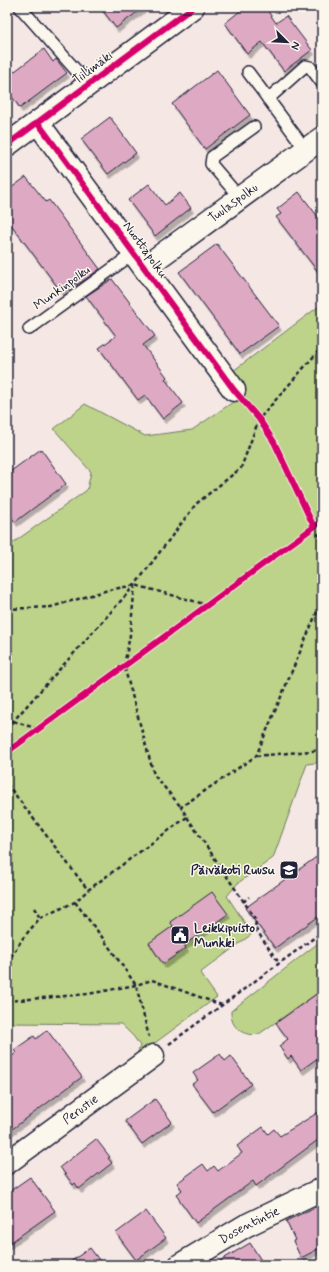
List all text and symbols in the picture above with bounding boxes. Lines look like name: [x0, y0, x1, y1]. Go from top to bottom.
north arrow: [267, 22, 307, 62]
text: N: [287, 39, 303, 52]
street label: Tiilimäki: [70, 47, 116, 89]
street label: Tuulaspolku: [205, 179, 262, 227]
street label: Nuottapolku: [119, 218, 171, 282]
street label: Munkinpolku: [30, 262, 94, 314]
school or university icon: Päiväkoti Ruusu: [278, 859, 300, 881]
place label: Päiväkoti Ruusu: [191, 862, 275, 879]
place label: Leikkipuisto Munkki: [194, 920, 255, 952]
public building icon: Leikkipuisto Munkki: [169, 924, 191, 946]
street label: Perustie: [59, 1090, 102, 1128]
street label: Dosentintie: [216, 1202, 282, 1248]

